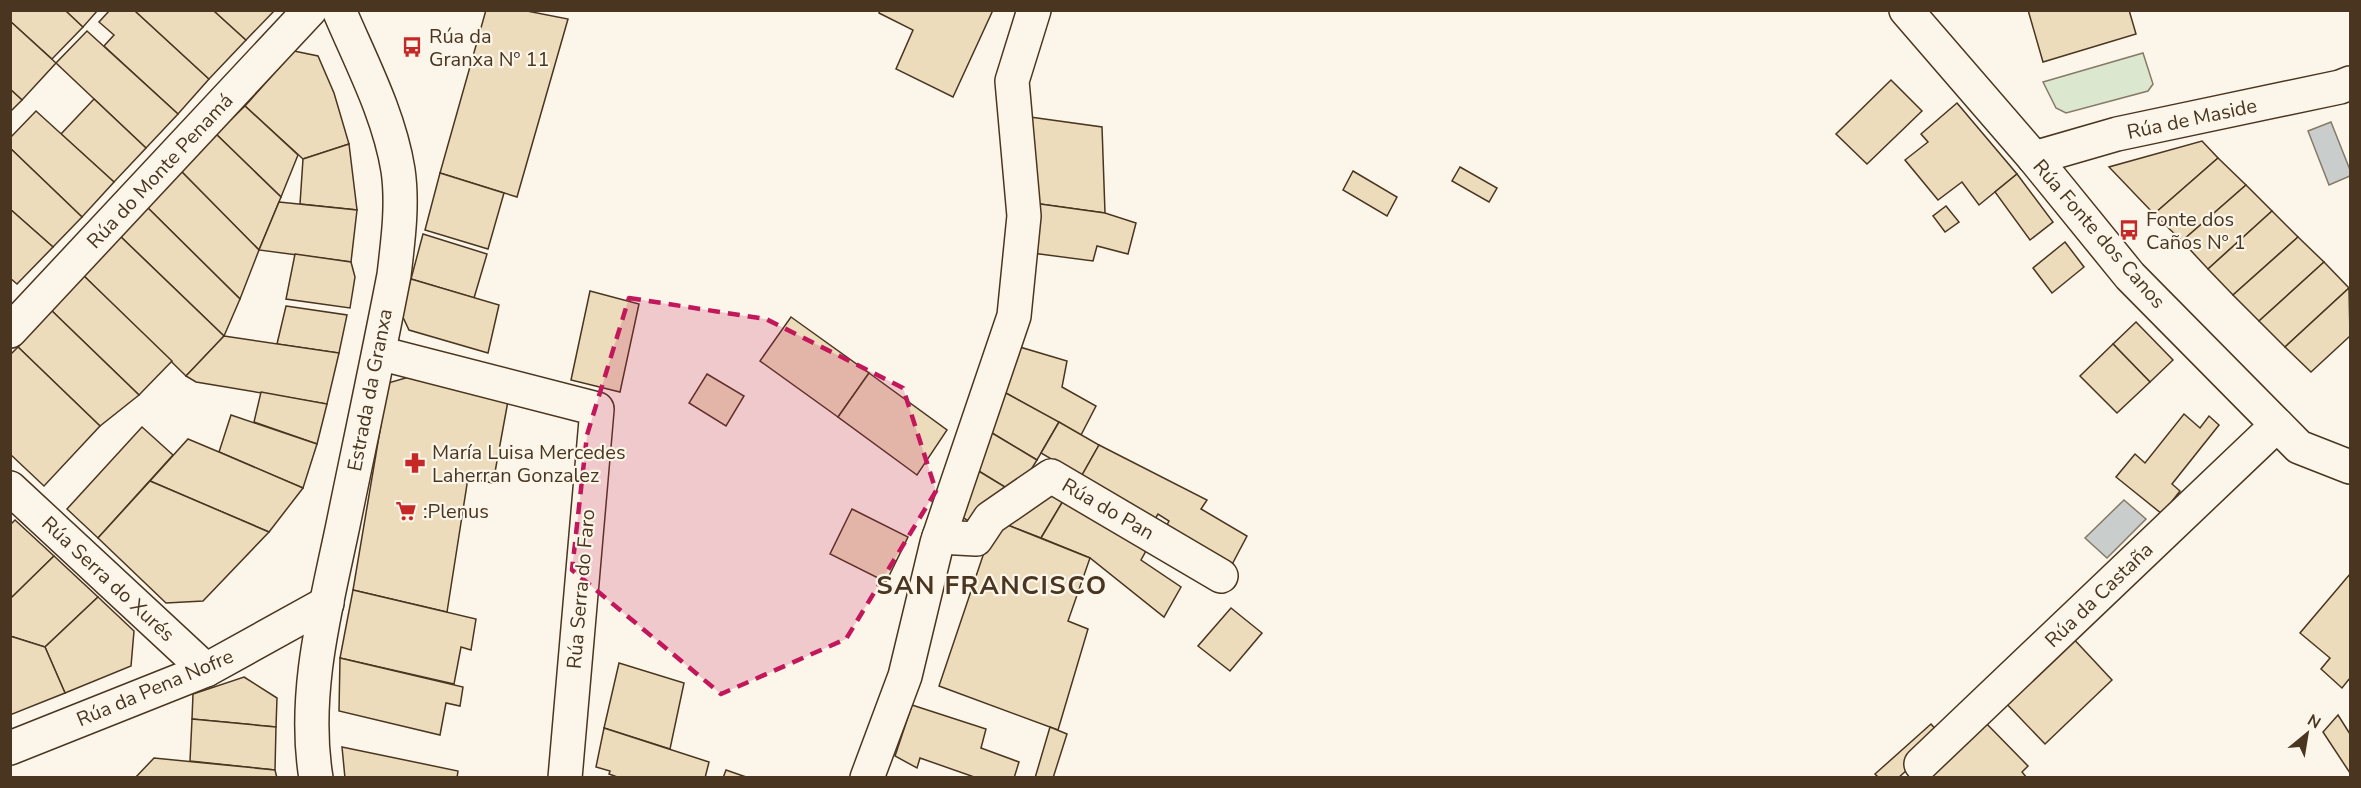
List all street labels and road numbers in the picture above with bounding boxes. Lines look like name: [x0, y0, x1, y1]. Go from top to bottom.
street label: Rúa do Monte Penamá: [81, 88, 239, 254]
street label: Rúa de Maside: [2125, 92, 2259, 146]
street label: Rúa Fonte dos Canos: [2027, 154, 2171, 314]
street label: Estrada da Granxa: [341, 306, 399, 474]
street label: Rúa do Pan: [1057, 472, 1159, 546]
street label: Rúa Serra do Faro: [561, 508, 601, 670]
street label: Rúa Serra do Xurés: [36, 510, 180, 648]
street label: Rúa da Castaña: [2039, 536, 2159, 654]
street label: Rúa da Pena Nofre: [72, 643, 238, 733]

